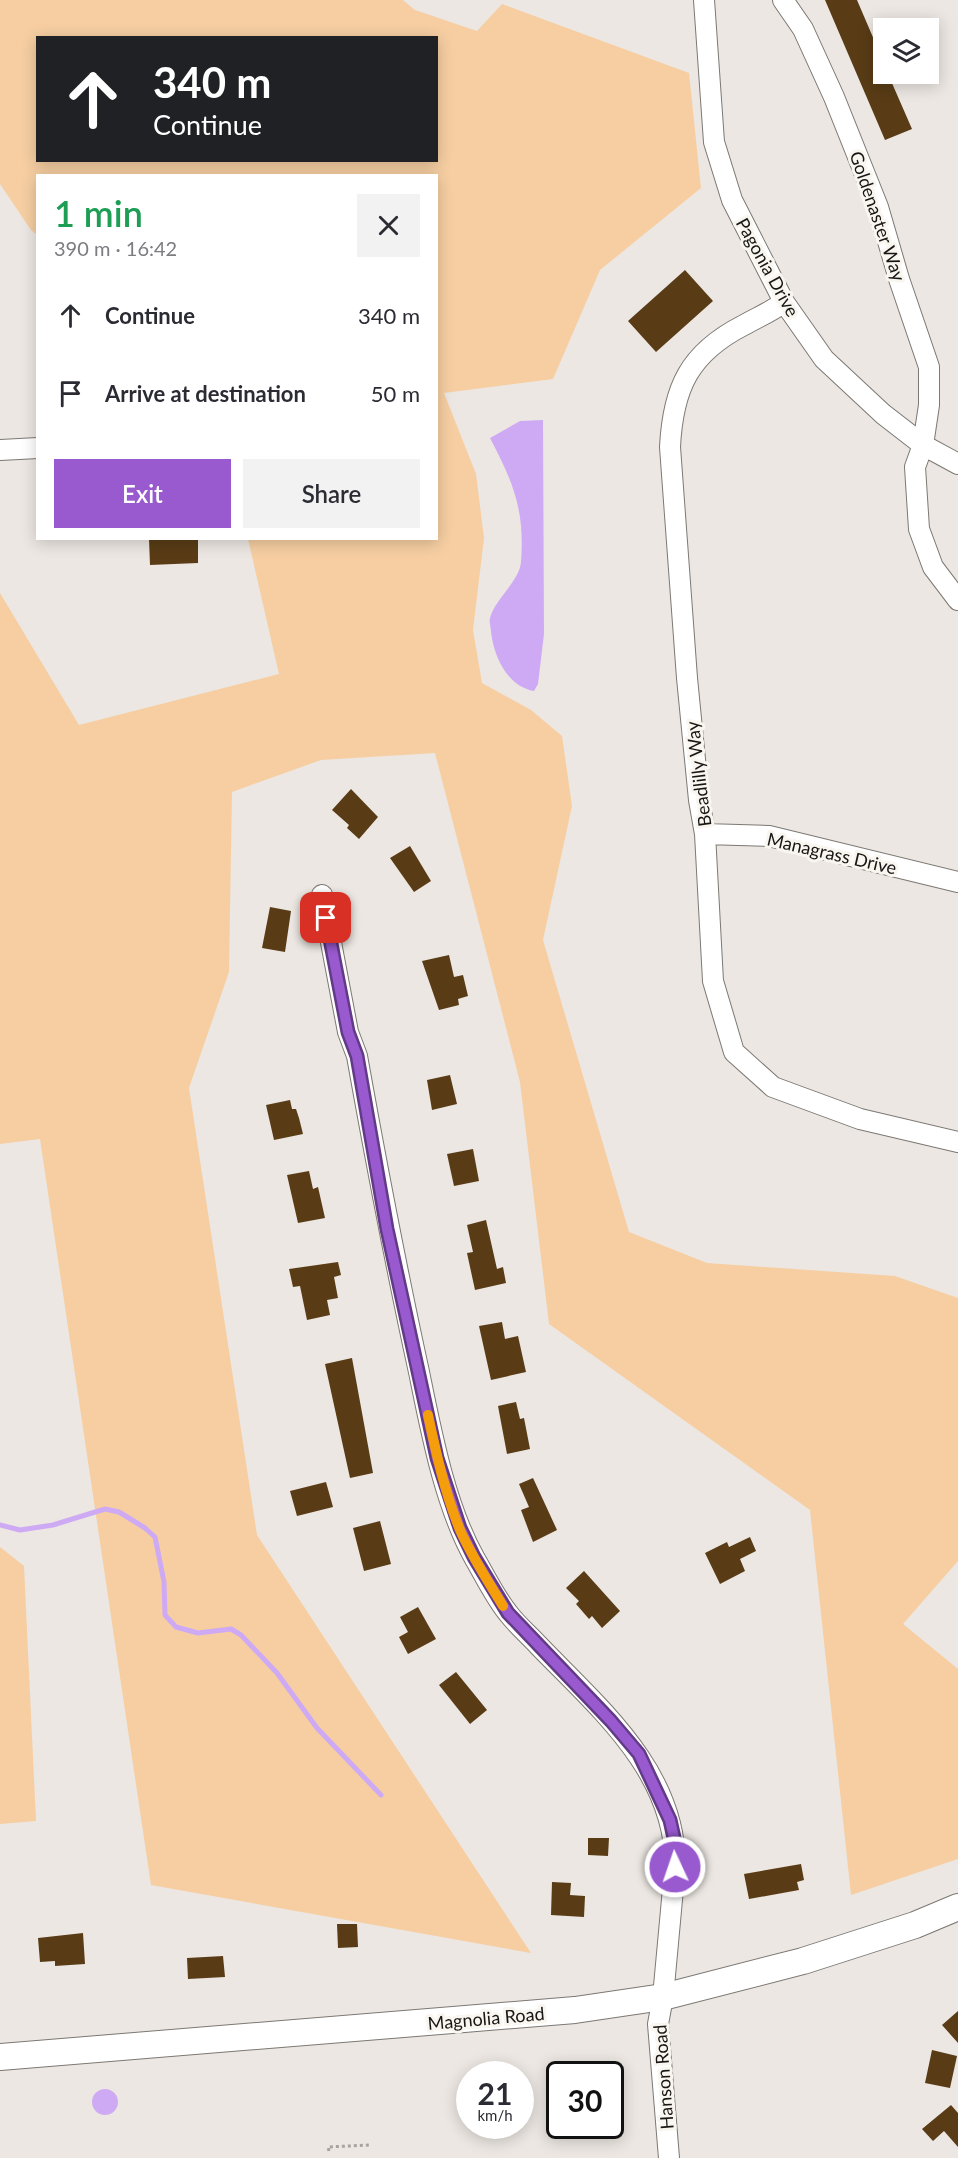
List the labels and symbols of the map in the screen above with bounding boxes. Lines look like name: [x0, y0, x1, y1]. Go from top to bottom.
street label: Goldenaster Way: [845, 148, 911, 285]
street label: Pagonia Drive: [732, 214, 804, 320]
street label: Beadlilly Way: [681, 719, 715, 828]
street label: Managrass Drive: [765, 827, 899, 879]
pin: [300, 892, 351, 943]
position arrow: [643, 1835, 707, 1899]
street label: Magnolia Road: [427, 2002, 545, 2034]
street label: Hanson Road: [648, 2024, 678, 2130]
speed limit sign: 30: [546, 2061, 624, 2139]

